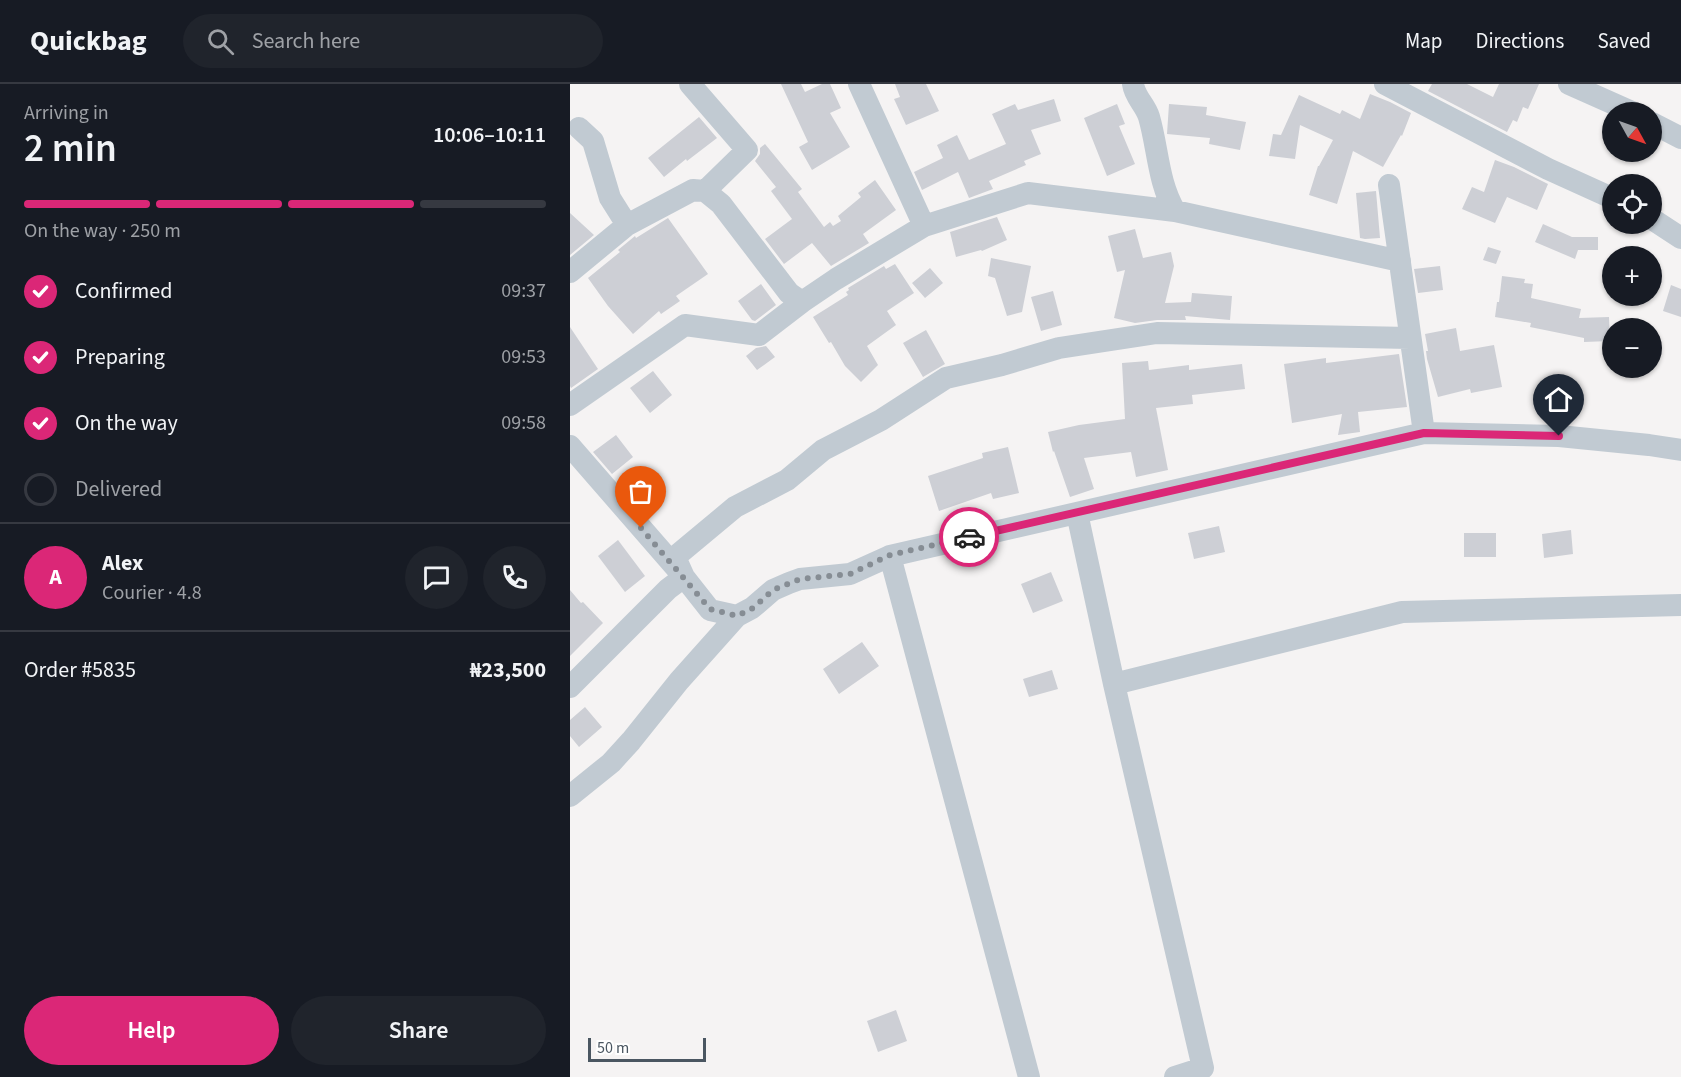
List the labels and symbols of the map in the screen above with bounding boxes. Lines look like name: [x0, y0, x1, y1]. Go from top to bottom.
north arrow: [1602, 102, 1662, 162]
pin: [1533, 374, 1584, 436]
pin: [615, 466, 666, 528]
courier: [939, 507, 999, 567]
scale bar: [588, 1035, 706, 1062]

